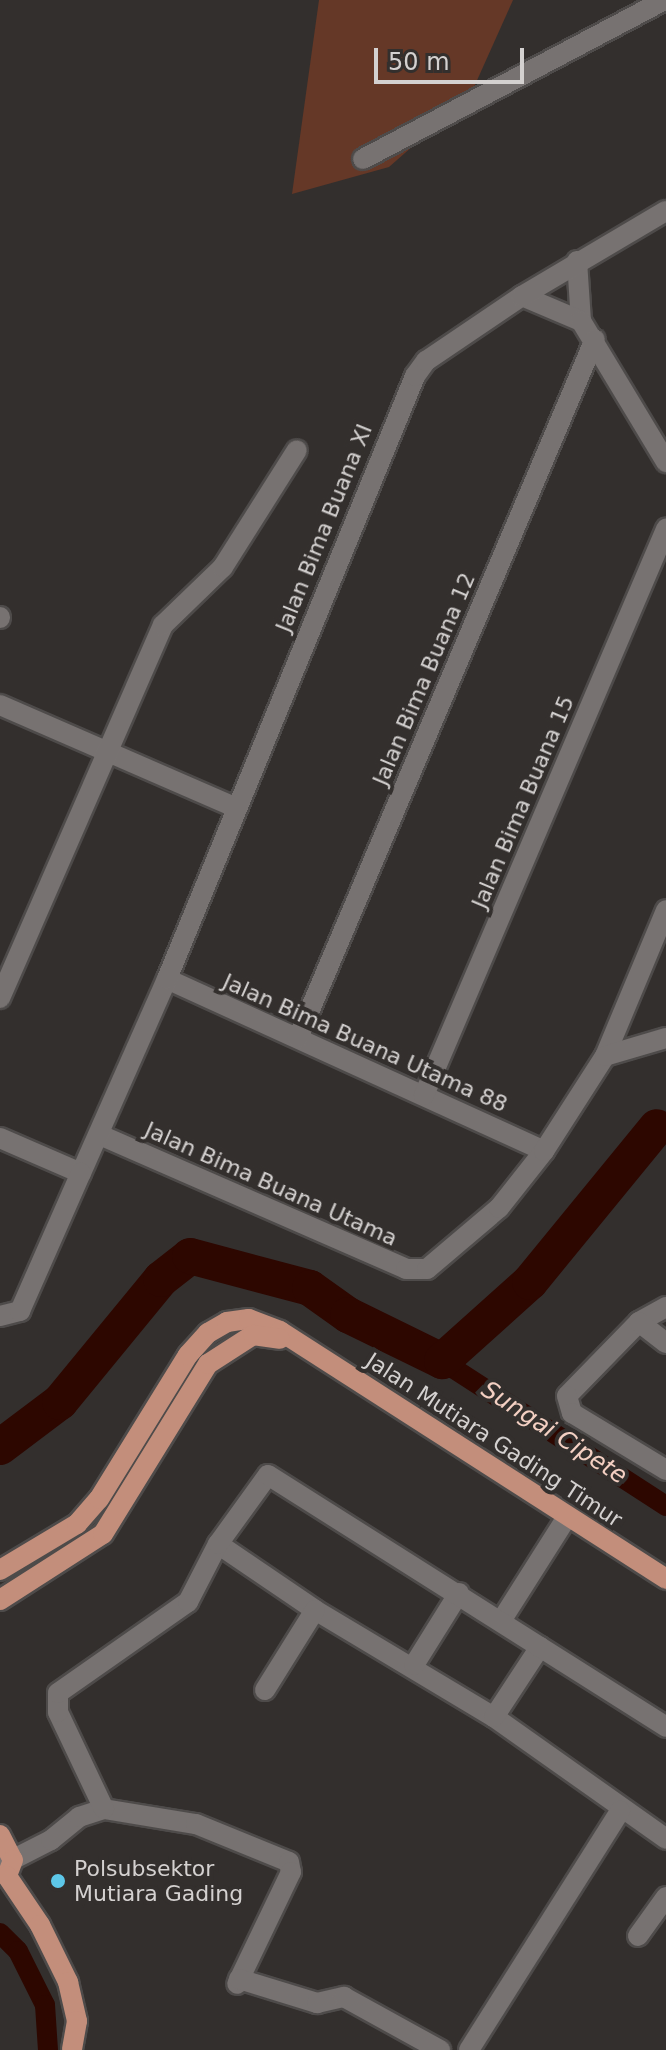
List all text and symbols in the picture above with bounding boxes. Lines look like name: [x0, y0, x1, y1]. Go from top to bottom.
scale bar: [378, 32, 528, 82]
text: 50 m: [388, 48, 450, 76]
street label: Jalan Bima Buana XI: [270, 420, 378, 636]
street label: Jalan Bima Buana 12: [367, 569, 481, 789]
street label: Jalan Bima Buana 15: [466, 692, 580, 912]
street label: Jalan Bima Buana Utama 88: [219, 968, 511, 1118]
street label: Jalan Bima Buana Utama: [141, 1116, 401, 1252]
street label: Jalan Mutiara Gading Timur: [361, 1347, 627, 1533]
water label: Sungai Cipete: [476, 1375, 632, 1491]
place label: Polsubsektor Mutiara Gading: [74, 1855, 243, 1906]
marker: Polsubsektor Mutiara Gading: [49, 1872, 67, 1890]

